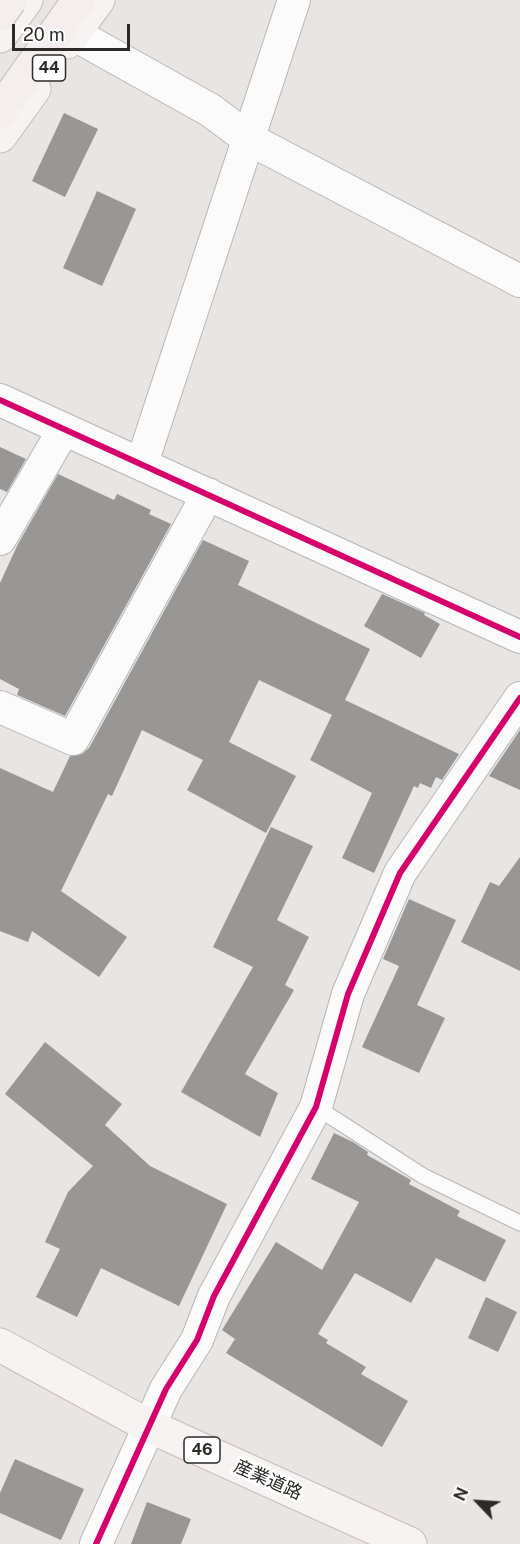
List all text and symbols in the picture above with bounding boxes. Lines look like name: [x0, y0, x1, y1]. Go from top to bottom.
scale bar: [15, 12, 134, 50]
text: 20 m: [23, 24, 65, 45]
road number: 44: [32, 55, 66, 81]
road number: 46: [184, 1437, 220, 1463]
street label: 産業道路: [231, 1455, 305, 1505]
north arrow: [448, 1472, 508, 1532]
text: N: [450, 1485, 472, 1504]

